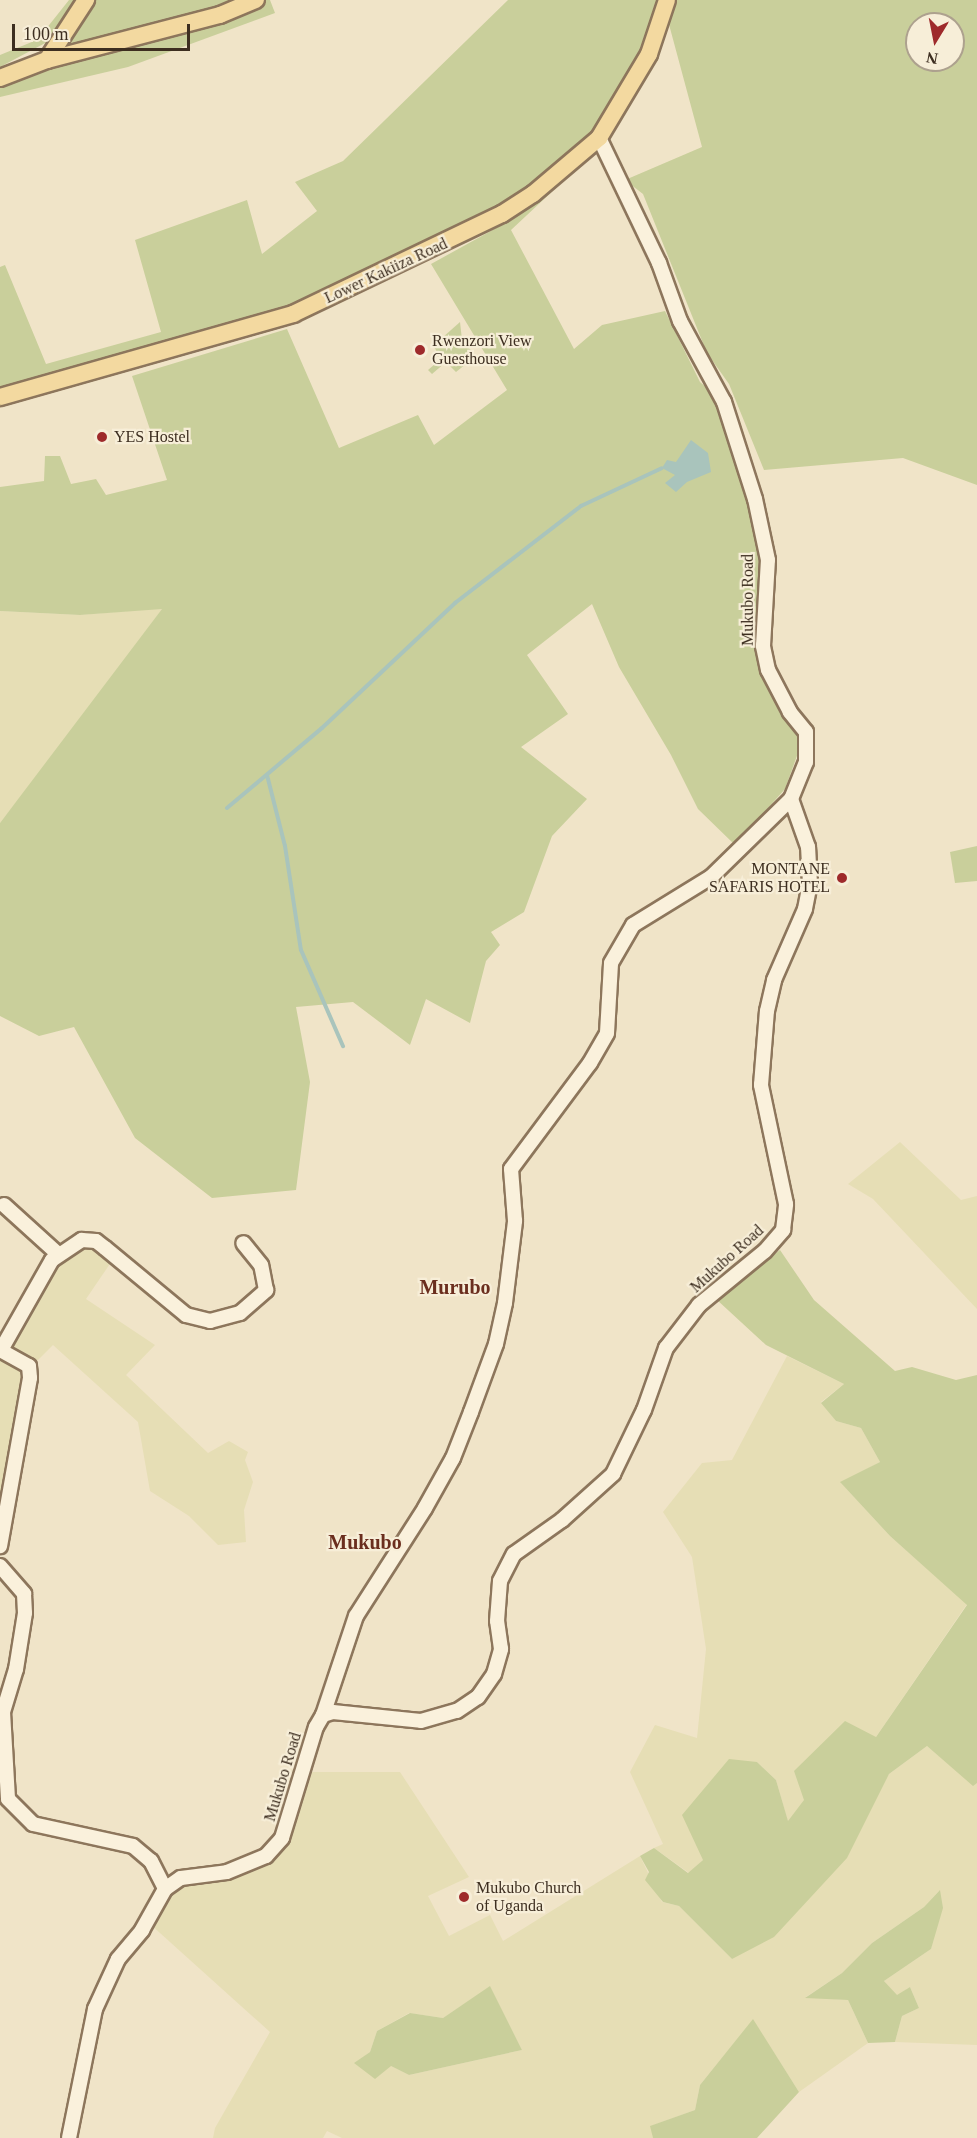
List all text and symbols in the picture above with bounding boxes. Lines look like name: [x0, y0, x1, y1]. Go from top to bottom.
scale bar: [15, 12, 194, 50]
north arrow: [905, 12, 965, 72]
text: 100 m: [23, 24, 69, 44]
text: N: [925, 49, 939, 68]
street label: Lower Kakiiza Road: [322, 234, 450, 308]
place label: Rwenzori View Guesthouse: [432, 331, 532, 369]
marker: Rwenzori View Guesthouse: [413, 343, 427, 357]
place label: YES Hostel: [114, 427, 190, 447]
marker: YES Hostel: [95, 430, 109, 444]
street label: Mukubo Road: [738, 554, 758, 646]
place label: MONTANE SAFARIS HOTEL: [709, 859, 830, 897]
marker: MONTANE SAFARIS HOTEL: [835, 871, 849, 885]
street label: Mukubo Road: [686, 1221, 768, 1297]
district label: Murubo: [419, 1275, 491, 1299]
district label: Mukubo: [328, 1530, 402, 1554]
street label: Mukubo Road: [260, 1730, 306, 1824]
place label: Mukubo Church of Uganda: [476, 1878, 581, 1916]
marker: Mukubo Church of Uganda: [457, 1890, 471, 1904]

